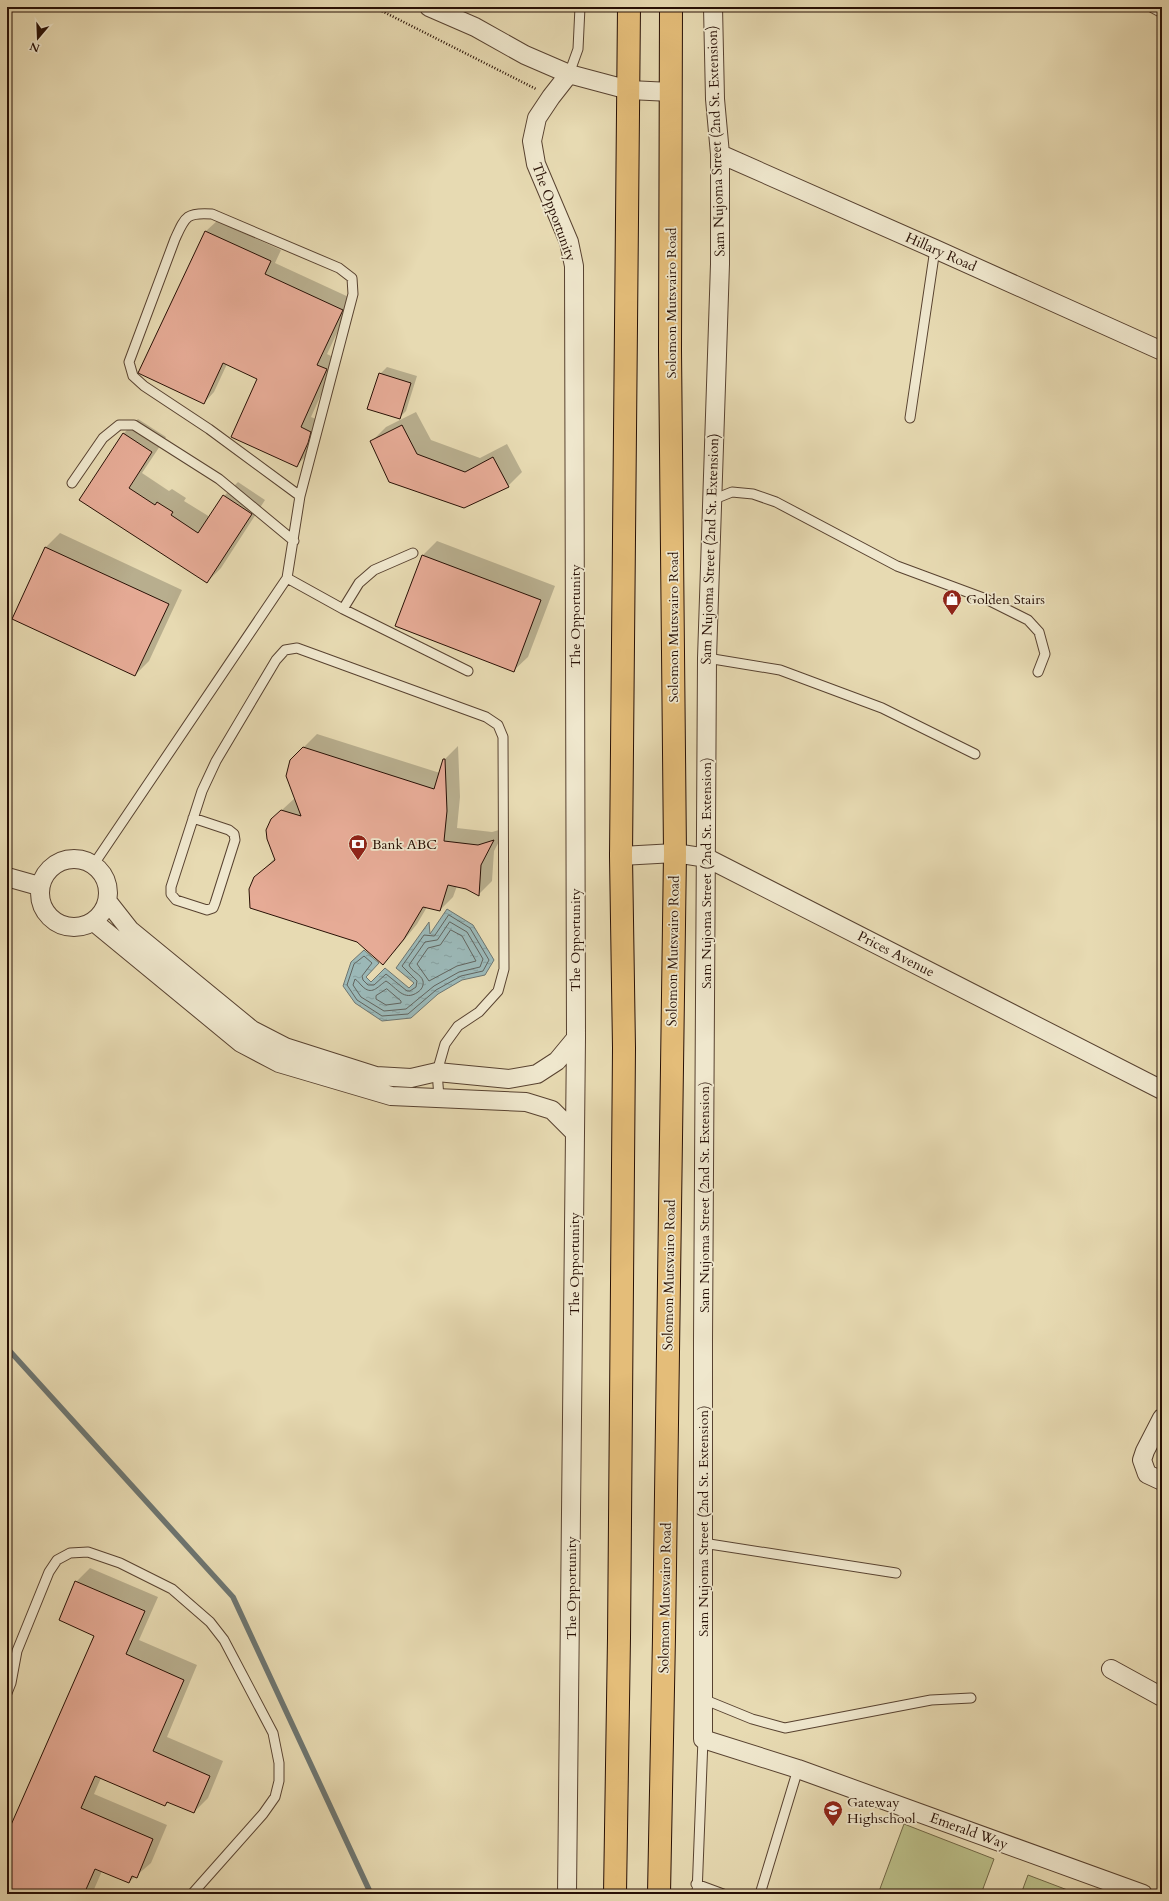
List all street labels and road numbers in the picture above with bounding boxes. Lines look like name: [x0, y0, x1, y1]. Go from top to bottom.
street label: Sam Nujoma Street (2nd St. Extension): [702, 25, 730, 257]
street label: The Opportunity: [527, 160, 581, 264]
street label: Solomon Mutsvairo Road: [662, 227, 681, 379]
street label: Hillary Road: [902, 228, 980, 276]
street label: Sam Nujoma Street (2nd St. Extension): [696, 433, 724, 665]
street label: Solomon Mutsvairo Road: [664, 551, 683, 703]
street label: The Opportunity: [566, 564, 585, 668]
street label: Sam Nujoma Street (2nd St. Extension): [697, 757, 716, 989]
street label: Solomon Mutsvairo Road: [662, 875, 684, 1027]
street label: The Opportunity: [566, 888, 585, 992]
street label: Prices Avenue: [854, 926, 938, 982]
street label: Sam Nujoma Street (2nd St. Extension): [695, 1081, 714, 1313]
street label: Solomon Mutsvairo Road: [658, 1199, 680, 1351]
street label: The Opportunity: [565, 1212, 584, 1316]
street label: Sam Nujoma Street (2nd St. Extension): [694, 1405, 713, 1637]
street label: Solomon Mutsvairo Road: [654, 1522, 676, 1674]
street label: The Opportunity: [562, 1536, 581, 1640]
street label: Emerald Way: [927, 1808, 1011, 1854]

